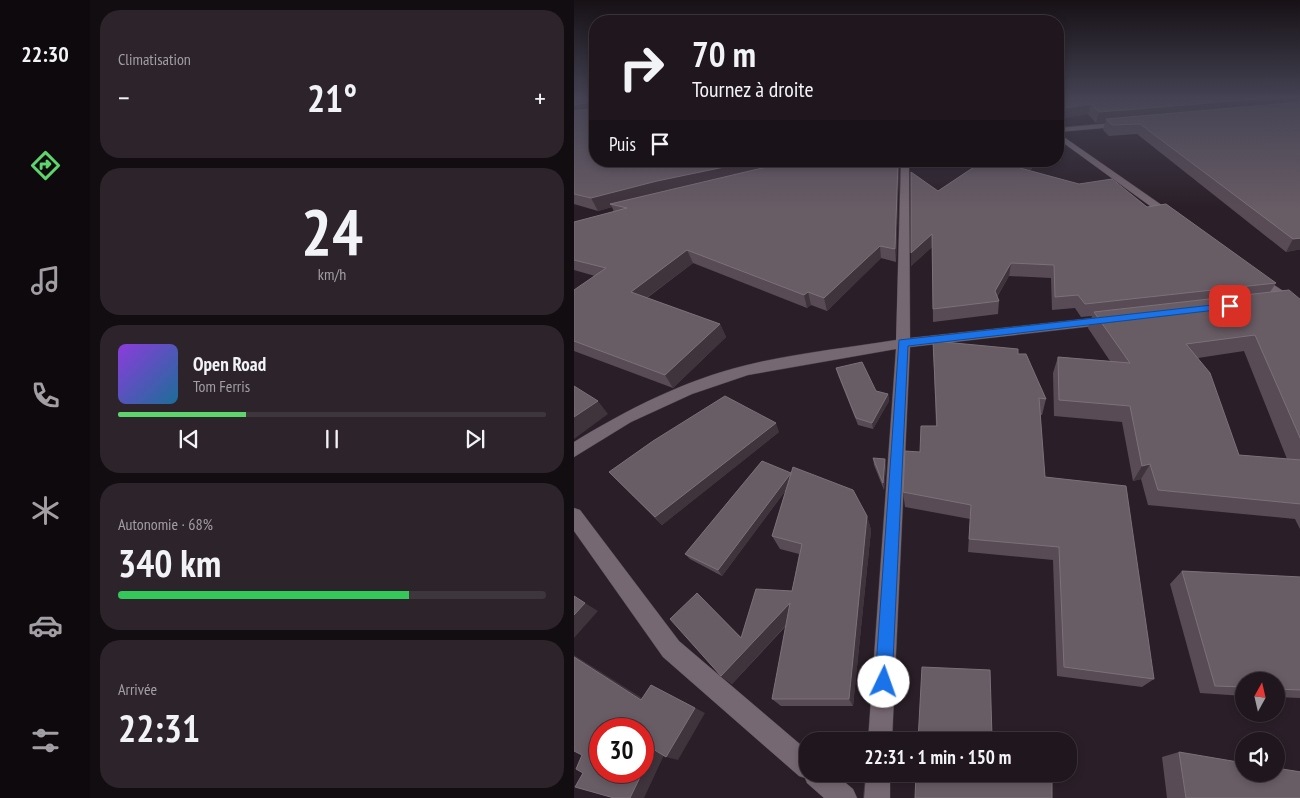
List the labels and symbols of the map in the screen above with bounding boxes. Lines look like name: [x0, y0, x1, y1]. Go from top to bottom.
pin: [1209, 285, 1251, 327]
position arrow: [857, 655, 909, 707]
north arrow: [1235, 672, 1285, 722]
speed limit sign: 30: [589, 718, 654, 783]

